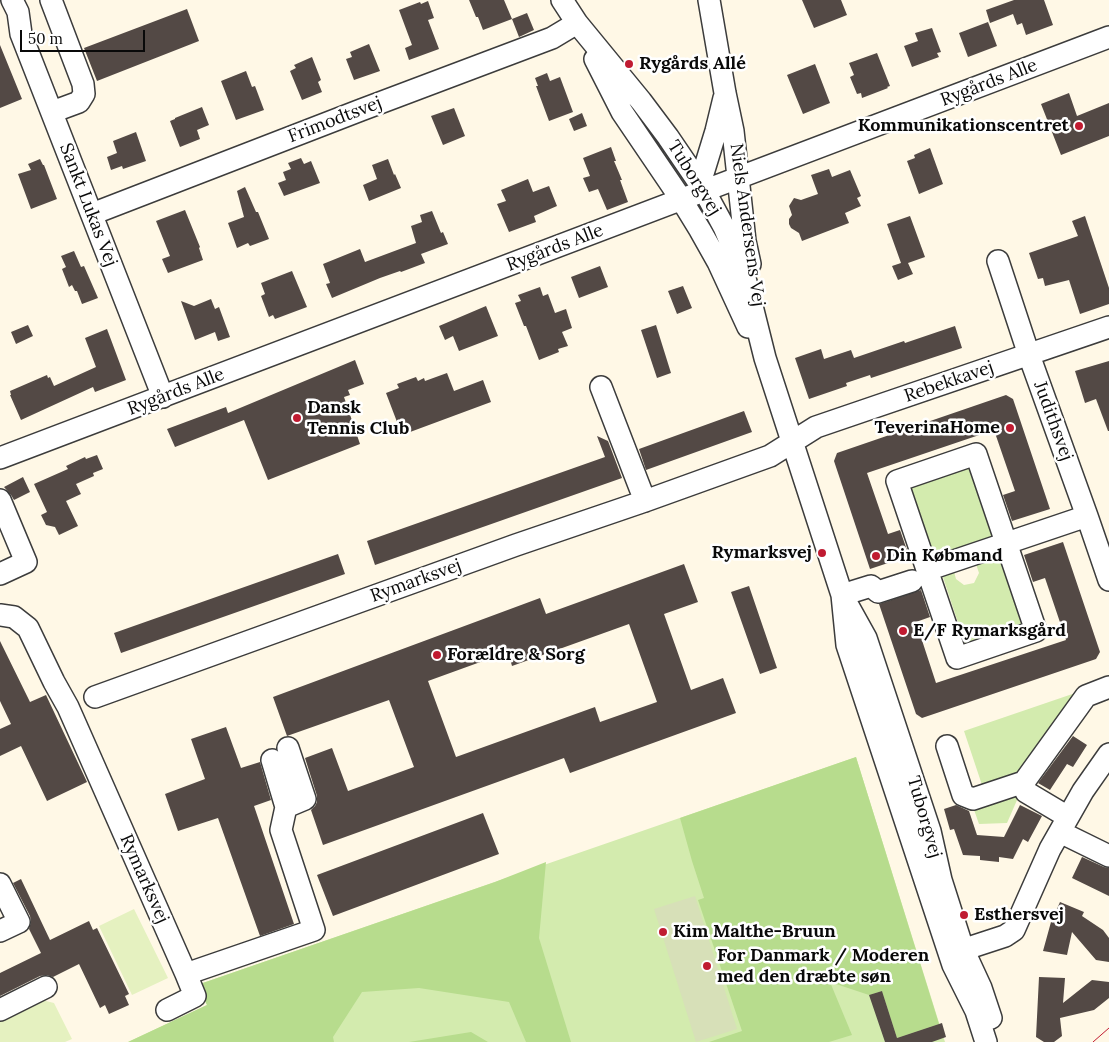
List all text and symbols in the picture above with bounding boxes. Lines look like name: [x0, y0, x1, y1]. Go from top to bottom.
scale bar: [22, 20, 148, 52]
text: 50 m: [28, 29, 63, 48]
place label: Rygårds Allé: [639, 53, 746, 75]
street label: Rygårds Alle: [937, 55, 1041, 111]
marker: Rygårds Allé: [623, 58, 635, 70]
street label: Frimodtsvej: [285, 92, 385, 148]
place label: Kommunikationscentret: [858, 115, 1069, 137]
marker: Kommunikationscentret: [1073, 120, 1085, 132]
street label: Tuborgvej: [663, 137, 725, 219]
street label: Sankt Lukas Vej: [55, 140, 121, 270]
street label: Niels Andersens Vej: [725, 142, 769, 308]
street label: Rygårds Alle: [503, 220, 607, 276]
street label: Rebekkavej: [902, 357, 996, 407]
street label: Rygårds Alle: [124, 364, 228, 420]
street label: Judithsvej: [1029, 378, 1077, 464]
place label: Dansk Tennis Club: [307, 397, 409, 439]
marker: Dansk Tennis Club: [291, 412, 303, 424]
place label: TeverinaHome: [875, 417, 1000, 439]
marker: TeverinaHome: [1004, 422, 1016, 434]
place label: Rymarksvej: [711, 542, 812, 564]
place label: Din Købmand: [886, 545, 1003, 567]
marker: Rymarksvej: [816, 547, 828, 559]
marker: Din Købmand: [870, 550, 882, 562]
street label: Rymarksvej: [368, 555, 464, 607]
place label: E/F Rymarksgård: [913, 620, 1066, 642]
marker: E/F Rymarksgård: [897, 625, 909, 637]
place label: Forældre & Sorg: [447, 644, 585, 666]
marker: Forældre & Sorg: [431, 649, 443, 661]
street label: Tuborgvej: [902, 774, 946, 860]
street label: Rymarksvej: [115, 831, 173, 927]
place label: Esthersvej: [974, 904, 1064, 926]
marker: Esthersvej: [958, 909, 970, 921]
place label: Kim Malthe-Bruun: [673, 921, 836, 943]
marker: Kim Malthe-Bruun: [657, 926, 669, 938]
place label: For Danmark / Moderen med den dræbte søn: [717, 945, 929, 988]
marker: For Danmark / Moderen med den dræbte søn: [701, 960, 713, 972]

